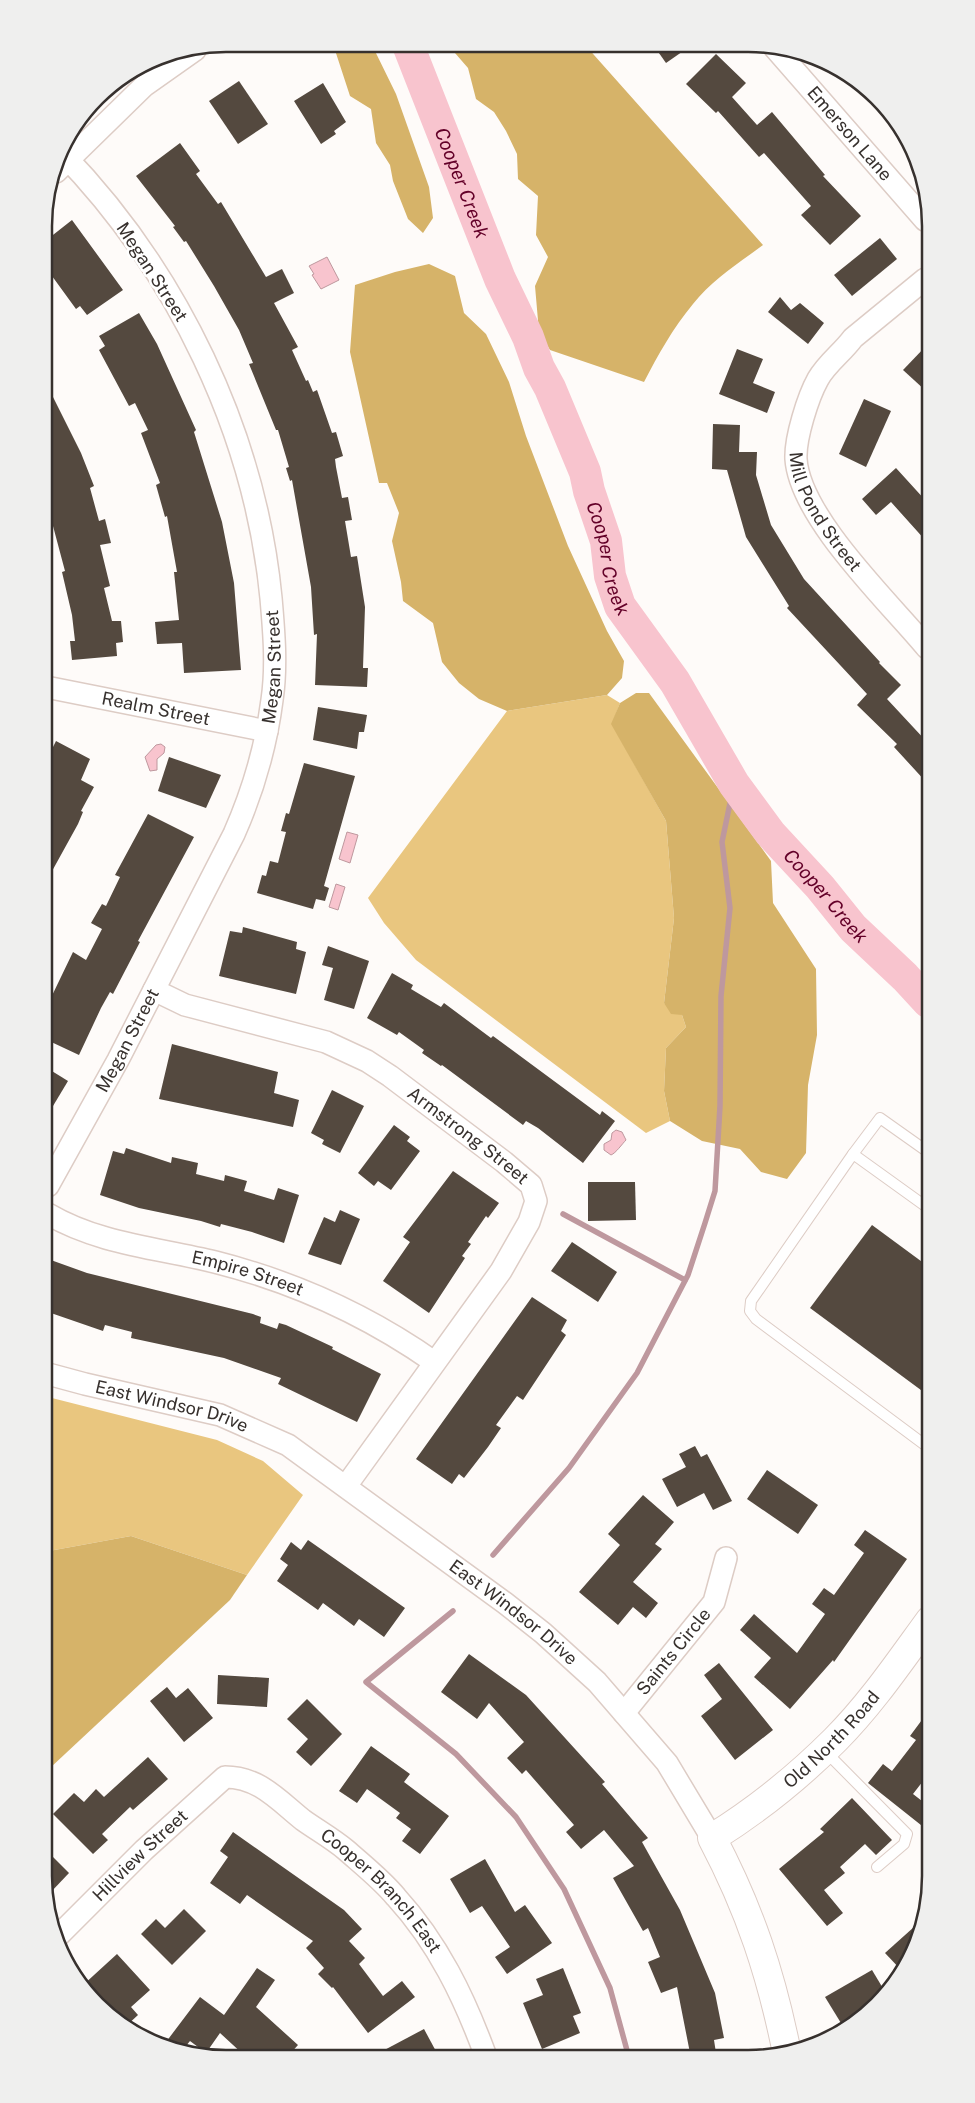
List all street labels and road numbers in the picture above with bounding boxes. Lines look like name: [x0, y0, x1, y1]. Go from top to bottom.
street label: Emerson Lane: [803, 82, 897, 185]
street label: Megan Street: [113, 218, 192, 325]
street label: Mill Pond Street: [785, 451, 866, 575]
street label: Megan Street: [258, 609, 285, 725]
street label: Realm Street: [100, 687, 212, 729]
street label: Megan Street: [91, 985, 163, 1096]
street label: Armstrong Street: [404, 1082, 533, 1188]
street label: Empire Street: [190, 1246, 307, 1300]
street label: East Windsor Drive: [93, 1376, 252, 1436]
street label: East Windsor Drive: [445, 1555, 582, 1669]
street label: Saints Circle: [632, 1604, 715, 1699]
street label: Old North Road: [779, 1687, 884, 1792]
street label: Hillview Street: [88, 1805, 192, 1905]
street label: Cooper Branch East: [317, 1824, 446, 1957]

